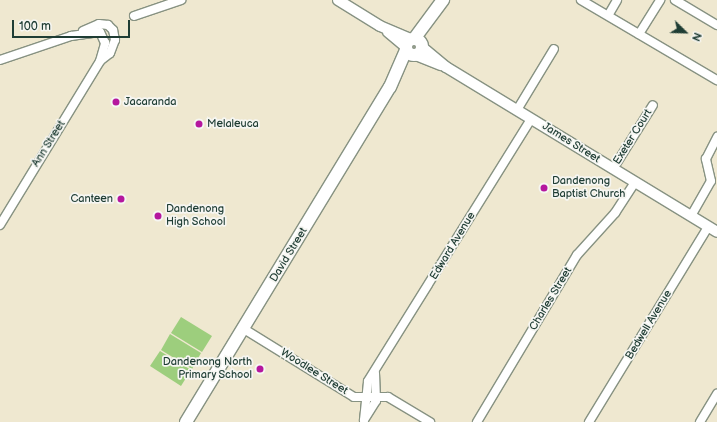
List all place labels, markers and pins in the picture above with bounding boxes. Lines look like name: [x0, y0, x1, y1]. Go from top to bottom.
place label: Jacaranda: [124, 95, 177, 109]
marker: Jacaranda: [111, 97, 121, 107]
place label: Melaleuca: [207, 117, 259, 131]
marker: Melaleuca: [194, 119, 204, 129]
place label: Dandenong Baptist Church: [552, 175, 625, 201]
marker: Dandenong Baptist Church: [539, 183, 549, 193]
place label: Canteen: [70, 192, 113, 206]
marker: Canteen: [116, 194, 126, 204]
place label: Dandenong High School: [166, 203, 226, 229]
marker: Dandenong High School: [153, 211, 163, 221]
place label: Dandenong North Primary School: [163, 356, 252, 382]
marker: Dandenong North Primary School: [255, 364, 265, 374]

